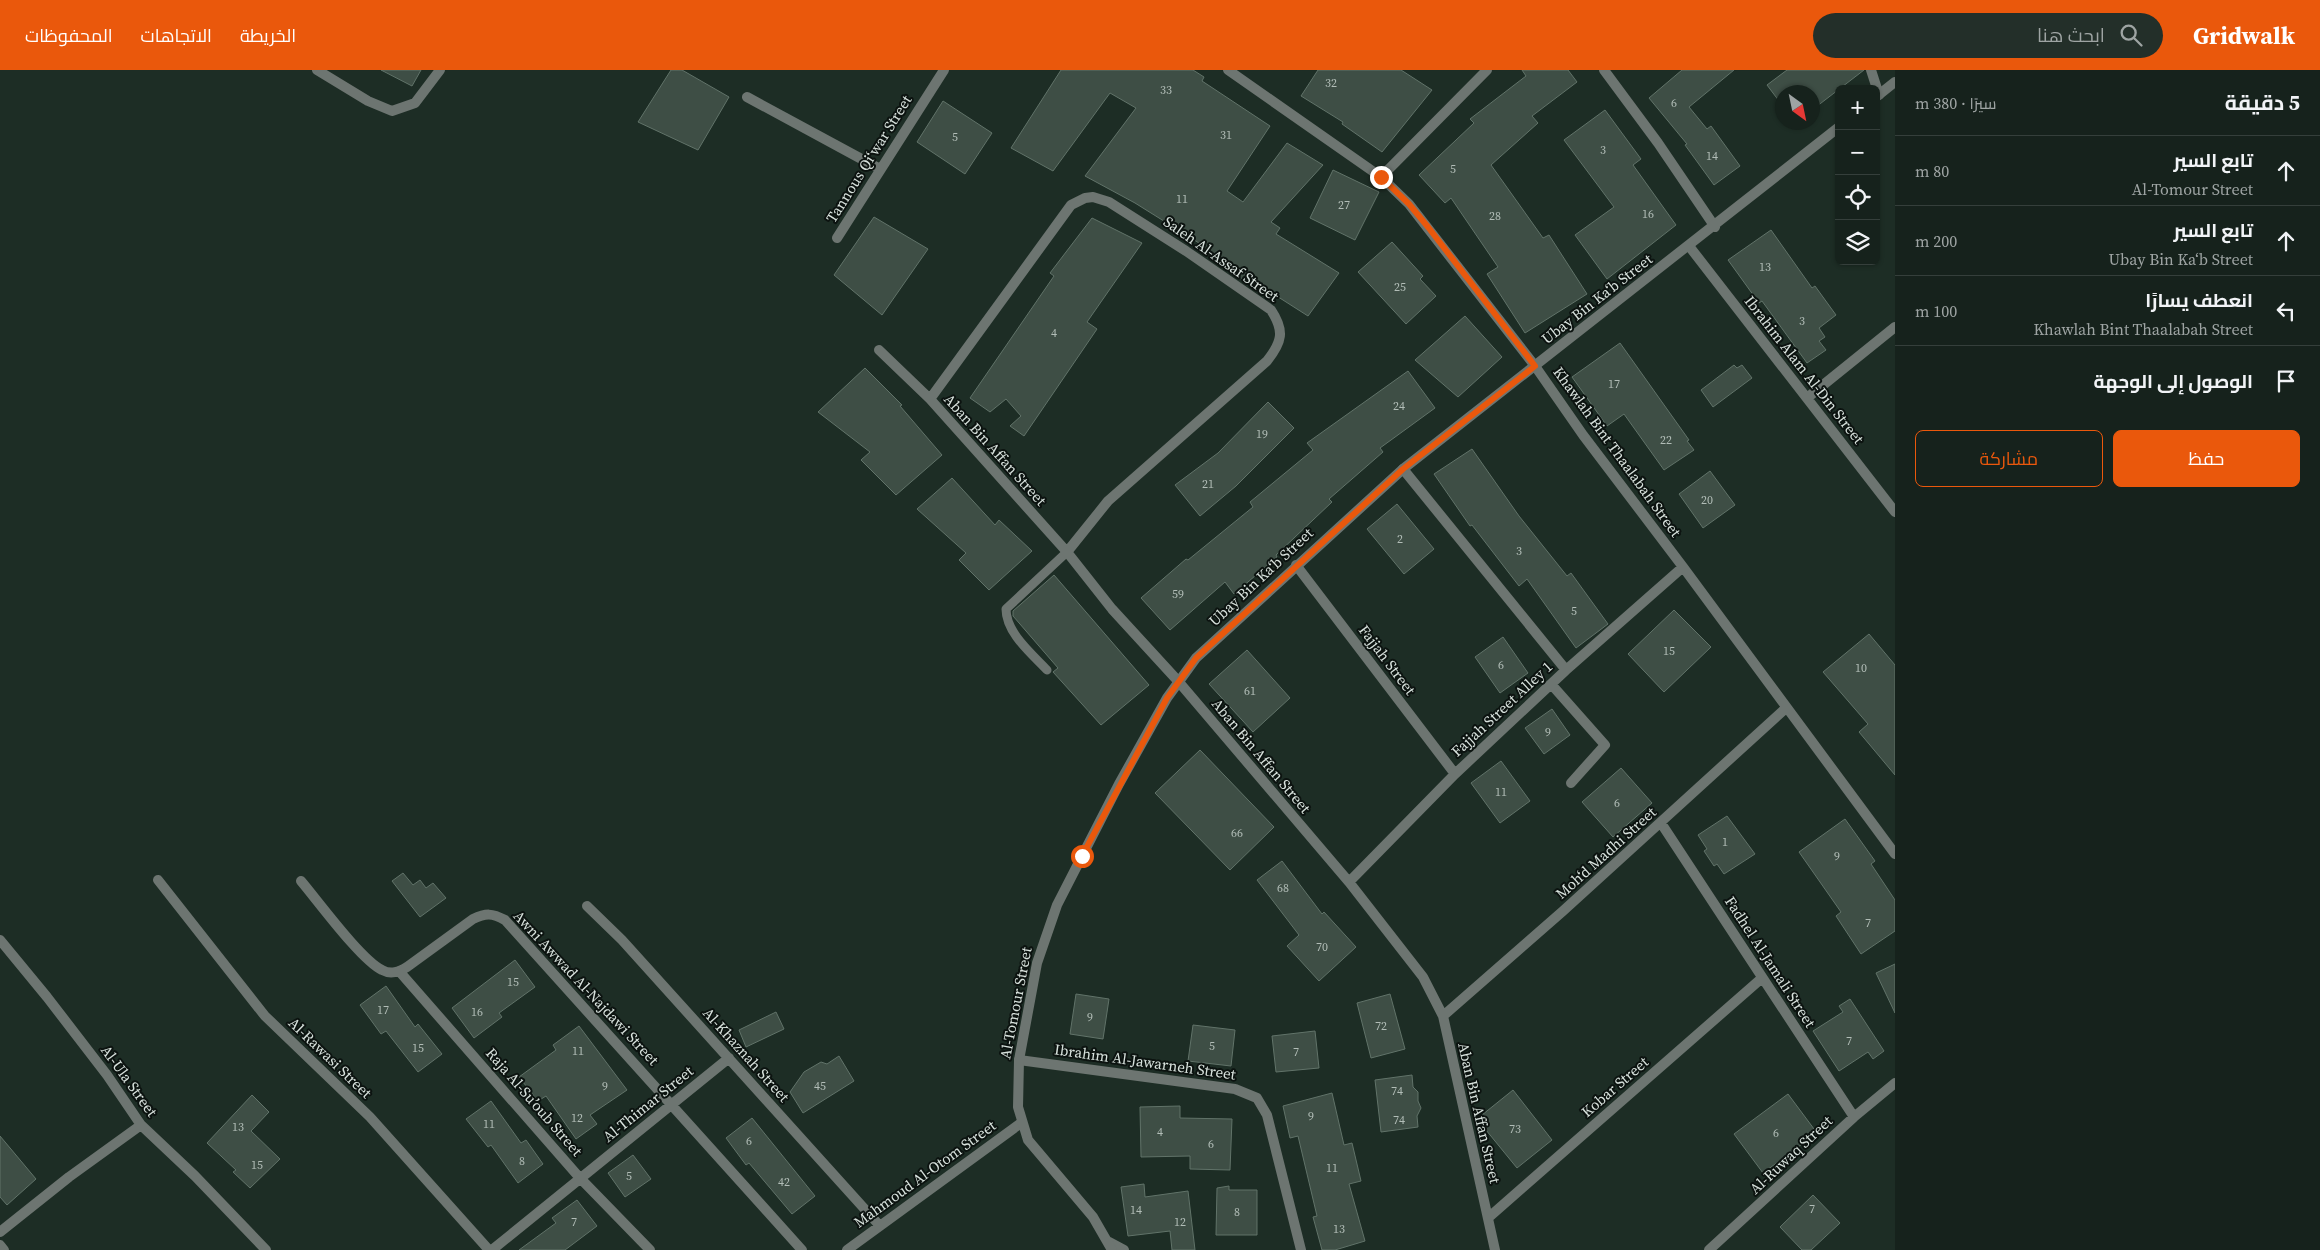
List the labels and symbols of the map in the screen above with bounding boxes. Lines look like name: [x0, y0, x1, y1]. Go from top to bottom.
house number: 32: [1325, 75, 1337, 91]
house number: 33: [1160, 82, 1172, 98]
north arrow: [1775, 85, 1820, 130]
street label: Tannous Qi‘war Street: [821, 91, 916, 227]
house number: 6: [1671, 95, 1677, 111]
house number: 31: [1220, 127, 1232, 143]
house number: 5: [952, 129, 958, 145]
house number: 3: [1600, 142, 1606, 158]
house number: 14: [1706, 148, 1718, 164]
house number: 5: [1450, 161, 1456, 177]
route end: [1370, 166, 1393, 189]
house number: 11: [1176, 191, 1188, 207]
house number: 27: [1338, 197, 1350, 213]
house number: 16: [1642, 206, 1654, 222]
house number: 28: [1489, 208, 1501, 224]
street label: Saleh Al-Assaf Street: [1159, 211, 1283, 306]
street label: Ubay Bin Ka‘b Street: [1537, 249, 1657, 349]
house number: 13: [1759, 259, 1771, 275]
house number: 25: [1394, 279, 1406, 295]
street label: Ibrahim Alam Al-Din Street: [1740, 291, 1869, 448]
house number: 3: [1799, 313, 1805, 329]
house number: 4: [1051, 325, 1057, 341]
street label: Khawlah Bint Thaalabah Street: [1548, 362, 1686, 541]
house number: 17: [1608, 376, 1620, 392]
street label: Aban Bin Affan Street: [939, 389, 1051, 510]
house number: 24: [1393, 398, 1405, 414]
house number: 19: [1256, 426, 1268, 442]
house number: 22: [1660, 432, 1672, 448]
house number: 21: [1202, 476, 1214, 492]
house number: 20: [1701, 492, 1713, 508]
street label: Ubay Bin Ka‘b Street: [1204, 523, 1317, 631]
house number: 2: [1397, 531, 1403, 547]
house number: 3: [1516, 543, 1522, 559]
house number: 59: [1172, 586, 1184, 602]
house number: 5: [1571, 603, 1577, 619]
street label: Fajjah Street: [1354, 620, 1421, 699]
house number: 15: [1663, 643, 1675, 659]
street label: Fajjah Street Alley 1: [1446, 656, 1557, 761]
house number: 6: [1498, 657, 1504, 673]
house number: 10: [1855, 660, 1867, 676]
house number: 61: [1244, 683, 1256, 699]
street label: Aban Bin Affan Street: [1207, 694, 1316, 818]
house number: 9: [1545, 724, 1551, 740]
house number: 11: [1495, 784, 1507, 800]
house number: 6: [1614, 795, 1620, 811]
street label: Moh‘d Madhi Street: [1551, 802, 1661, 903]
house number: 66: [1231, 825, 1243, 841]
house number: 1: [1722, 834, 1728, 850]
route start: [1071, 845, 1094, 868]
house number: 9: [1834, 848, 1840, 864]
house number: 68: [1277, 880, 1289, 896]
street label: Fadhel Al-Jamali Street: [1720, 892, 1821, 1032]
street label: Awni Awwad Al-Najdawi Street: [509, 906, 664, 1070]
house number: 7: [1865, 915, 1871, 931]
house number: 70: [1316, 939, 1328, 955]
street label: Al-Tomour Street: [994, 945, 1037, 1061]
house number: 15: [507, 974, 519, 990]
house number: 17: [377, 1002, 389, 1018]
street label: Al-Khaznah Street: [698, 1003, 795, 1107]
house number: 16: [471, 1004, 483, 1020]
house number: 9: [1087, 1009, 1093, 1025]
street label: Al-Rawasi Street: [284, 1012, 377, 1103]
house number: 72: [1375, 1018, 1387, 1034]
house number: 7: [1846, 1033, 1852, 1049]
street label: Ibrahim Al-Jawarneh Street: [1053, 1038, 1237, 1085]
house number: 5: [1209, 1038, 1215, 1054]
house number: 15: [412, 1040, 424, 1056]
street label: Aban Bin Affan Street: [1453, 1040, 1506, 1186]
street label: Al-Ula Street: [96, 1041, 163, 1121]
street label: Raja Al-Su’oub Street: [481, 1043, 587, 1161]
house number: 11: [572, 1043, 584, 1059]
house number: 7: [1293, 1044, 1299, 1060]
street label: Kobar Street: [1577, 1052, 1653, 1122]
street label: Al-Thimar Street: [598, 1061, 697, 1147]
house number: 9: [602, 1078, 608, 1094]
house number: 45: [814, 1078, 826, 1094]
house number: 74: [1391, 1083, 1403, 1099]
house number: 9: [1308, 1108, 1314, 1124]
house number: 12: [571, 1110, 583, 1126]
street label: Al-Ruwaq Street: [1745, 1111, 1837, 1199]
house number: 74: [1393, 1112, 1405, 1128]
street label: Mahmoud Al-Otom Street: [849, 1115, 1000, 1232]
house number: 11: [483, 1116, 495, 1132]
house number: 13: [232, 1119, 244, 1135]
house number: 73: [1509, 1121, 1521, 1137]
house number: 4: [1157, 1124, 1163, 1140]
house number: 6: [1773, 1125, 1779, 1141]
house number: 6: [746, 1133, 752, 1149]
house number: 6: [1208, 1136, 1214, 1152]
house number: 8: [519, 1153, 525, 1169]
house number: 15: [251, 1157, 263, 1173]
house number: 11: [1326, 1160, 1338, 1176]
house number: 5: [626, 1168, 632, 1184]
house number: 42: [778, 1174, 790, 1190]
house number: 7: [1809, 1201, 1815, 1217]
house number: 14: [1130, 1202, 1142, 1218]
house number: 8: [1234, 1204, 1240, 1220]
house number: 7: [571, 1214, 577, 1230]
house number: 12: [1174, 1214, 1186, 1230]
house number: 13: [1333, 1221, 1345, 1237]

